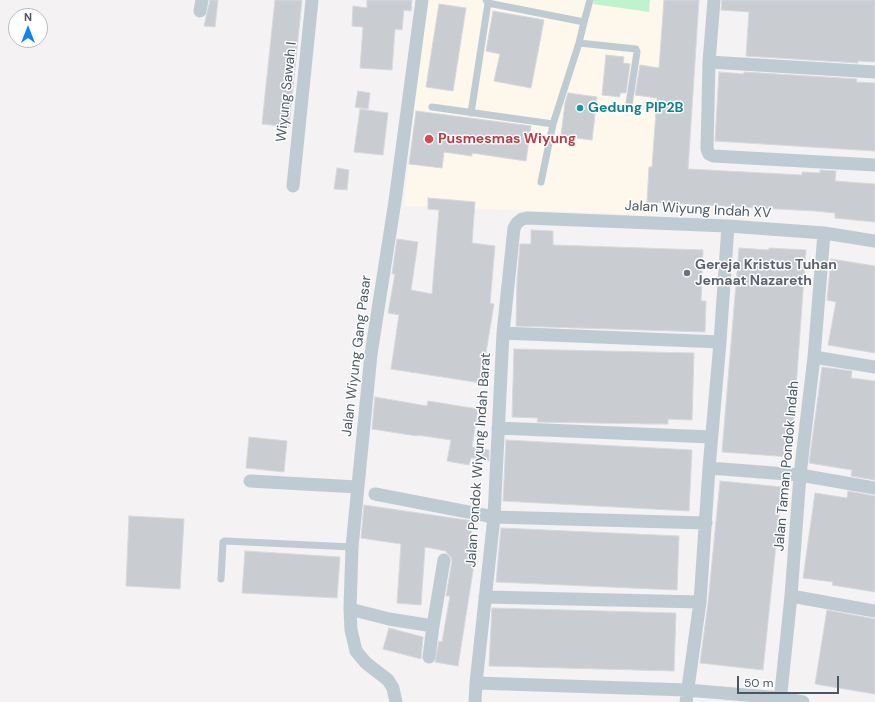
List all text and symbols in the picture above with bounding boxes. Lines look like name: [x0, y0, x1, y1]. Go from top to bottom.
north arrow: [8, 8, 48, 48]
text: N: [24, 10, 32, 24]
street label: Wiyung Sawah I: [273, 41, 301, 143]
place label: Gedung PIP2B: [588, 100, 683, 116]
marker: Gedung PIP2B: [575, 103, 585, 113]
place label: Pusmesmas Wiyung: [438, 131, 576, 147]
marker: Pusmesmas Wiyung: [423, 133, 435, 145]
street label: Jalan Wiyung Indah XV: [624, 198, 772, 222]
place label: Gereja Kristus Tuhan Jemaat Nazareth: [695, 257, 837, 290]
marker: Gereja Kristus Tuhan Jemaat Nazareth: [682, 268, 692, 278]
street label: Jalan Wiyung Gang Pasar: [339, 274, 375, 438]
street label: Jalan Pondok Wiyung Indah Barat: [463, 352, 495, 568]
street label: Jalan Taman Pondok Indah: [771, 380, 803, 552]
scale bar: [739, 668, 841, 694]
text: 50 m: [744, 675, 773, 691]

